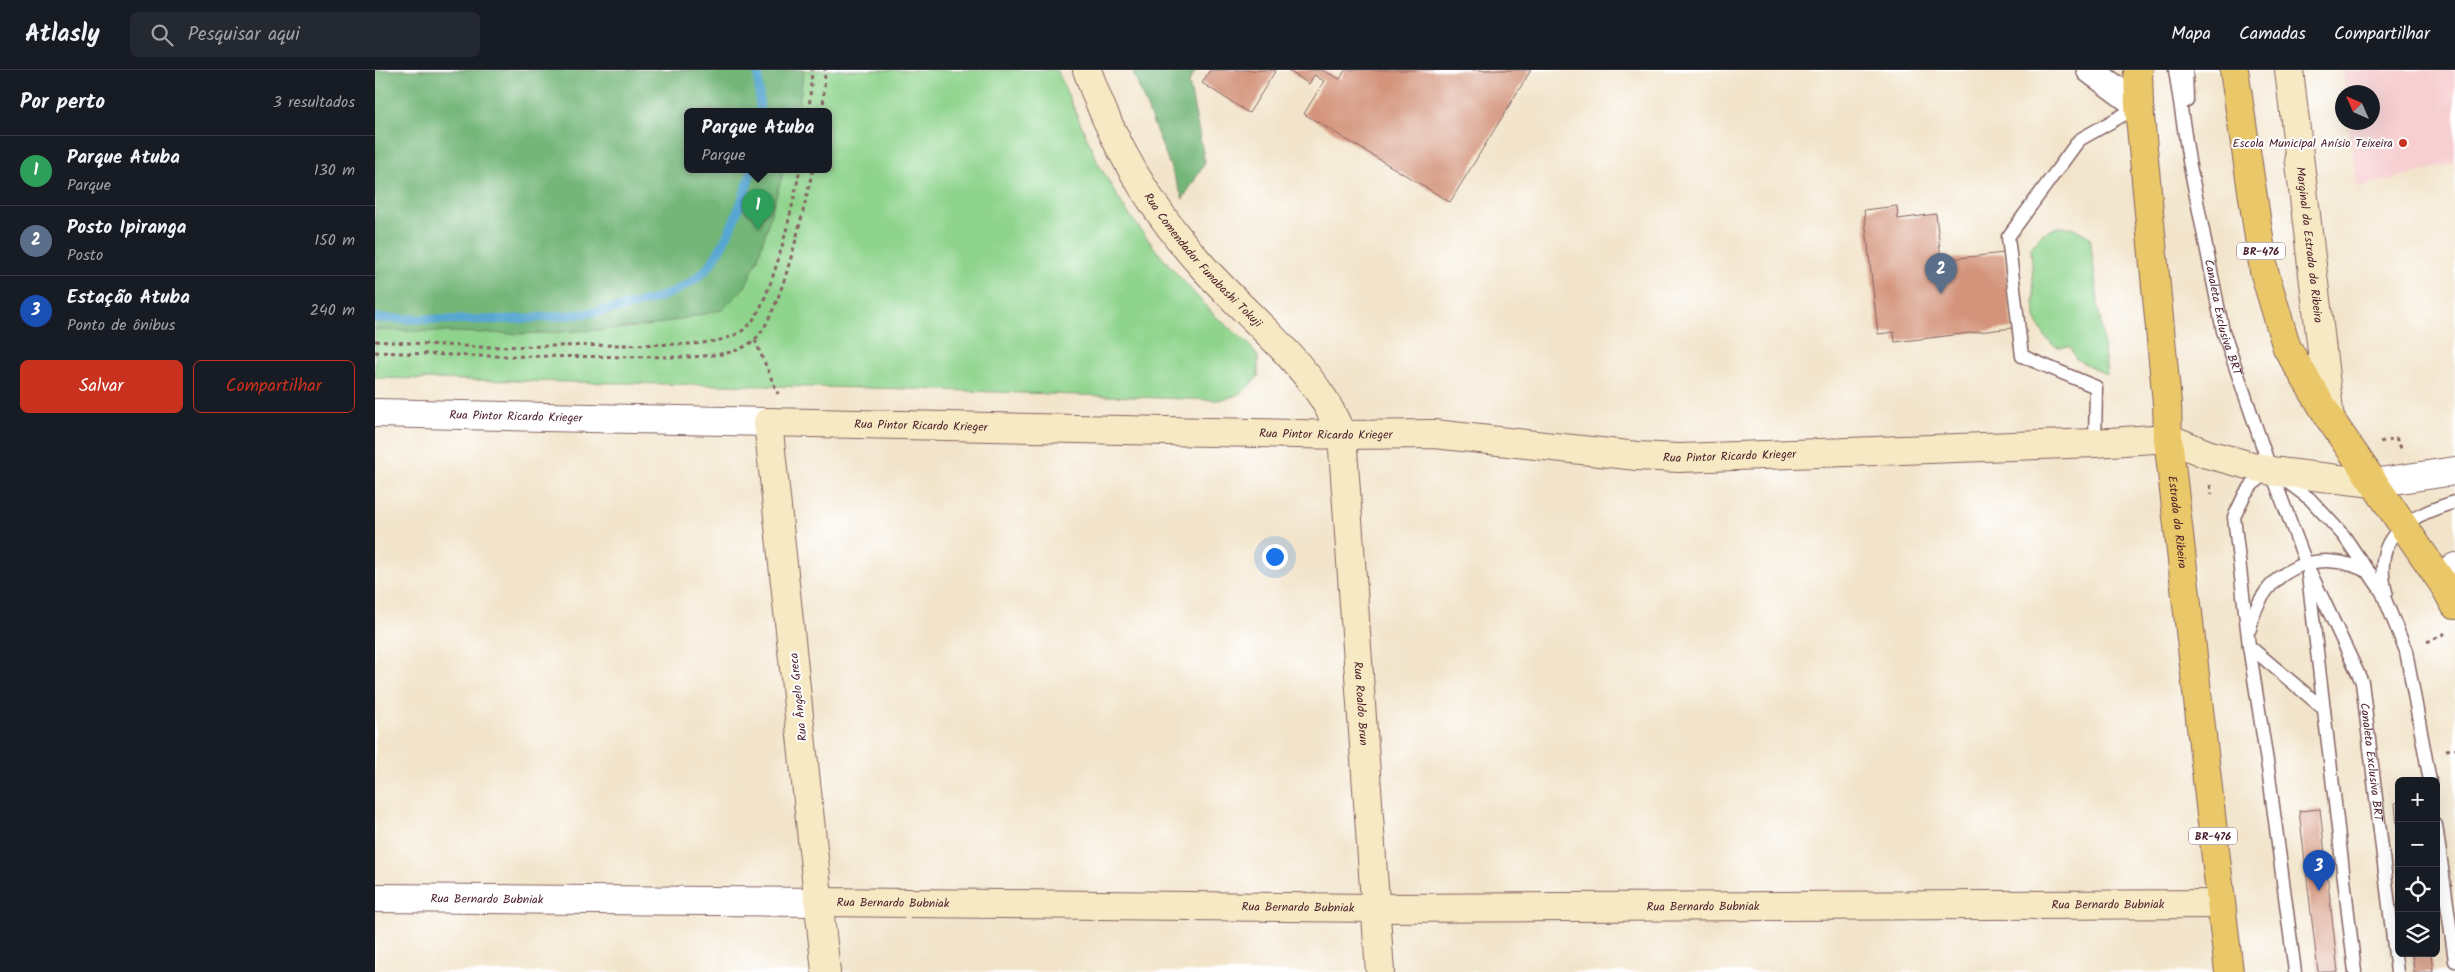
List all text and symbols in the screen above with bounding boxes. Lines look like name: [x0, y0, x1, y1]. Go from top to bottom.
search box: [130, 12, 480, 57]
text: Atlasly: [25, 15, 100, 54]
text: Pesquisar aqui: [188, 20, 300, 50]
text: Mapa: [2171, 20, 2211, 49]
text: Camadas: [2239, 20, 2306, 49]
text: Compartilhar: [2334, 20, 2430, 49]
icon: search: [148, 21, 176, 49]
north arrow: [2335, 85, 2380, 130]
text: Por perto: [20, 86, 105, 119]
text: 3 resultados: [273, 90, 355, 115]
popup: [684, 108, 832, 173]
text: Parque Atuba: [702, 113, 814, 143]
place label: Escola Municipal Anísio Teixeira: [2232, 134, 2393, 153]
marker: Escola Municipal Anísio Teixeira: [2397, 137, 2409, 149]
text: Parque Atuba: [67, 143, 180, 173]
text: Parque: [702, 143, 746, 168]
text: 1: [34, 158, 38, 183]
text: 130 m: [314, 158, 355, 183]
street label: Marginal da Estrada da Ribeira: [2290, 166, 2328, 324]
text: Parque: [67, 173, 111, 198]
pin: 1: [742, 189, 774, 230]
street label: Rua Comendador Funabashi Tokuji: [1139, 189, 1267, 333]
text: Posto Ipiranga: [67, 213, 186, 243]
text: 2: [31, 228, 41, 253]
text: 150 m: [314, 228, 355, 253]
road number: BR-476: [2237, 242, 2285, 260]
text: Posto: [67, 243, 103, 268]
pin: 2: [1925, 253, 1957, 294]
street label: Canaleta Exclusiva BRT: [2199, 258, 2247, 379]
text: Estação Atuba: [67, 283, 190, 313]
text: 3: [32, 298, 40, 323]
text: 240 m: [310, 298, 355, 323]
text: Ponto de ônibus: [67, 313, 175, 338]
button: Salvar: [20, 360, 183, 413]
button: Compartilhar: [193, 360, 355, 413]
street label: Rua Pintor Ricardo Krieger: [449, 406, 584, 428]
street label: Rua Pintor Ricardo Krieger: [854, 415, 989, 437]
street label: Rua Pintor Ricardo Krieger: [1259, 424, 1394, 445]
street label: Rua Pintor Ricardo Krieger: [1662, 445, 1798, 468]
street label: Estrada da Ribeira: [2162, 475, 2192, 570]
your location: [1262, 544, 1288, 570]
street label: Rua Ângelo Greca: [784, 651, 813, 742]
street label: Rua Roaldo Brun: [1348, 661, 1373, 746]
street label: Canaleta Exclusiva BRT: [2355, 702, 2388, 824]
map controls: [2395, 777, 2440, 957]
button: +: [2395, 777, 2440, 822]
button: −: [2395, 822, 2440, 867]
road number: BR-476: [2189, 828, 2237, 844]
pin: 3: [2303, 850, 2335, 891]
button: locate: [2395, 867, 2440, 912]
street label: Rua Bernardo Bubniak: [430, 890, 544, 910]
street label: Rua Bernardo Bubniak: [836, 893, 950, 913]
street label: Rua Bernardo Bubniak: [2051, 895, 2165, 915]
street label: Rua Bernardo Bubniak: [1646, 897, 1760, 917]
street label: Rua Bernardo Bubniak: [1241, 898, 1355, 918]
button: layers: [2395, 912, 2440, 957]

